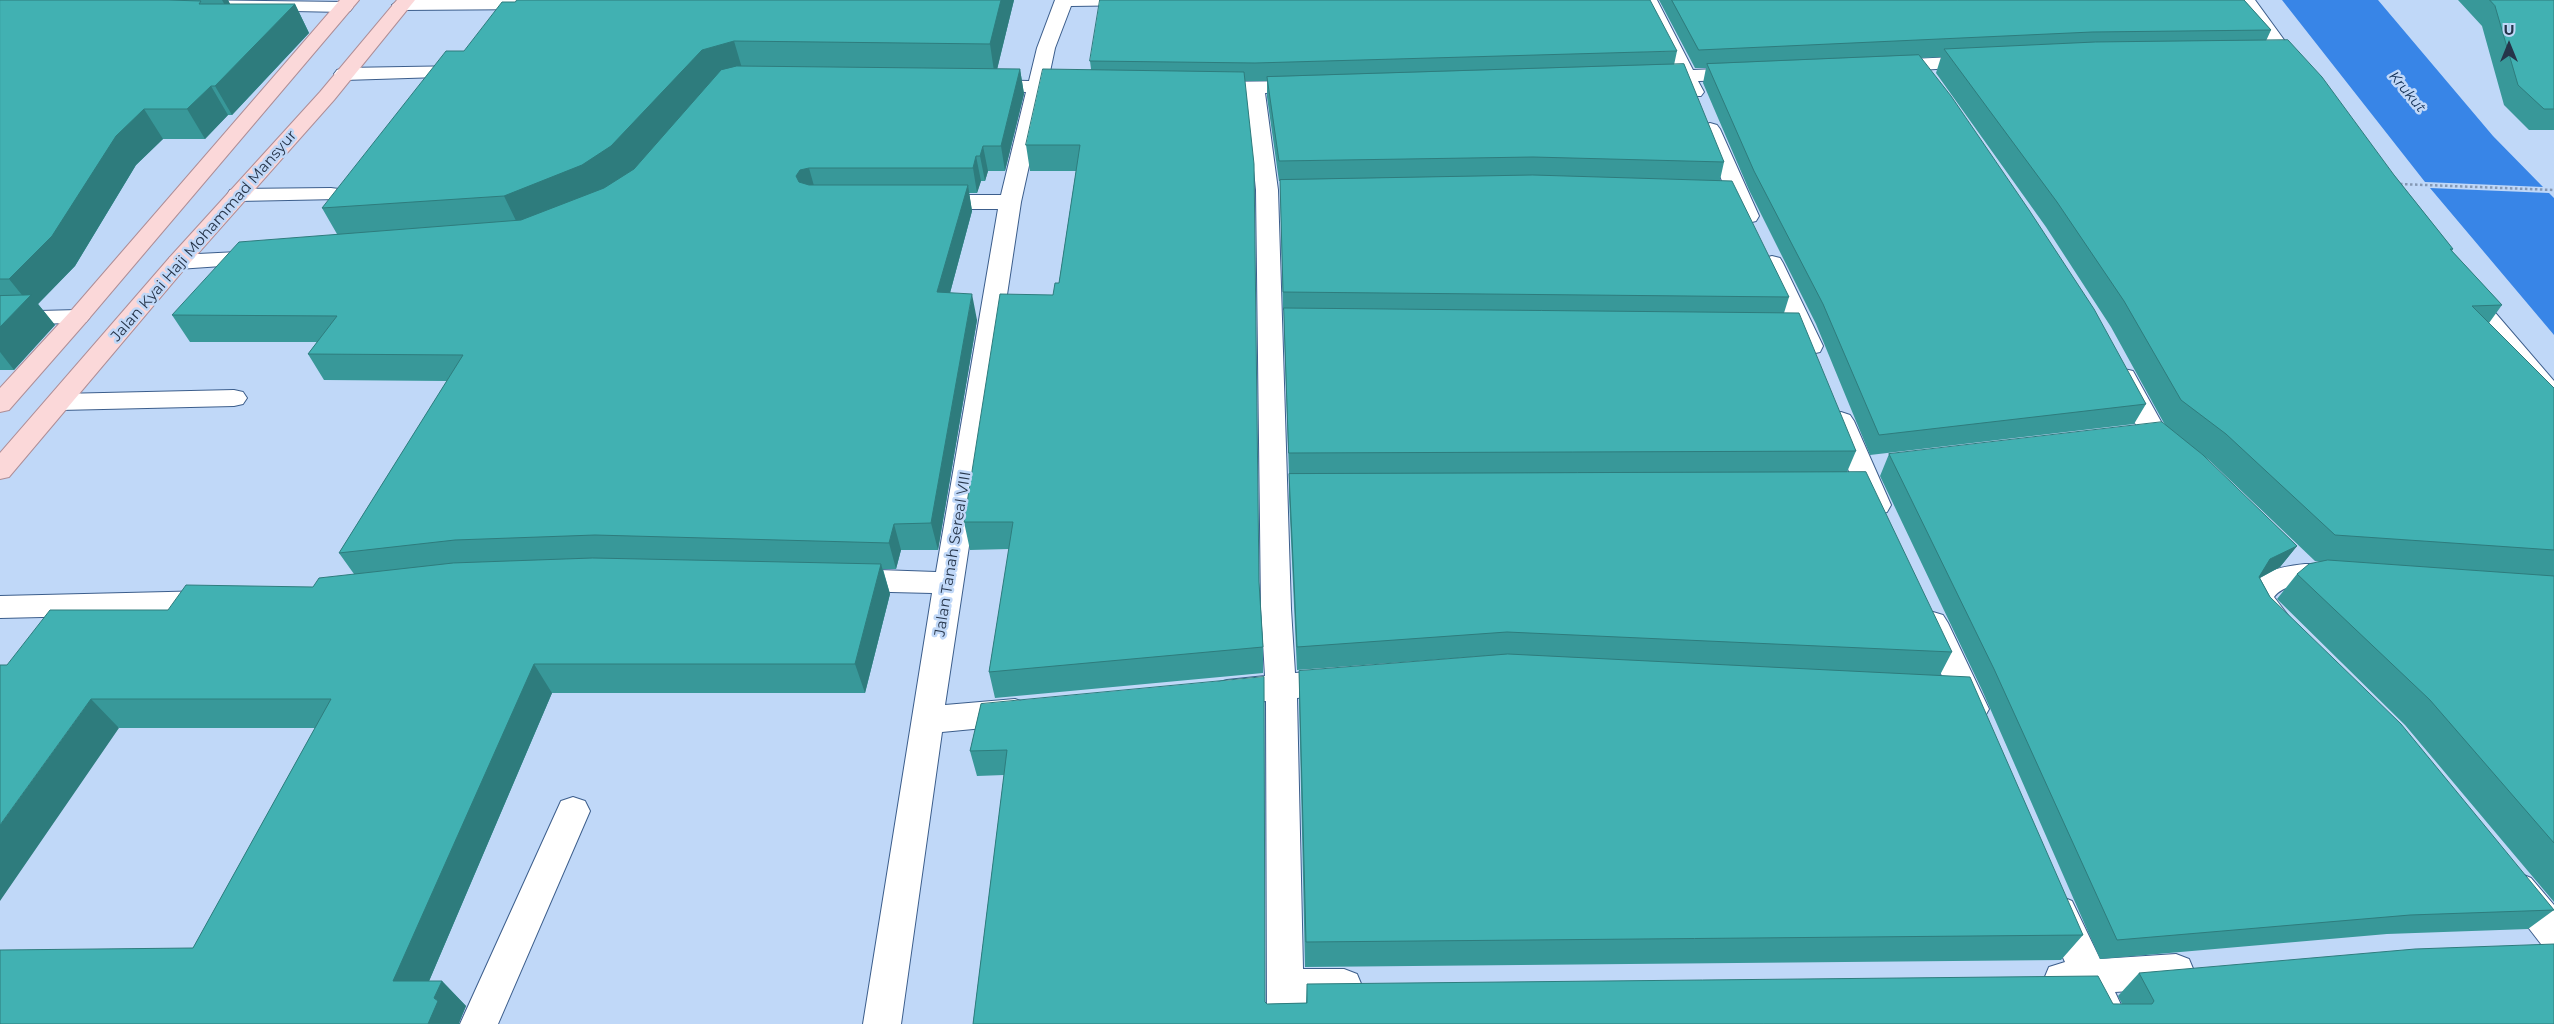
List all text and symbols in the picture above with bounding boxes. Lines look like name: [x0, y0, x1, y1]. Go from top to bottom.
north arrow: [2484, 20, 2534, 70]
text: U: [2503, 21, 2515, 39]
water label: Krukut: [2385, 68, 2429, 116]
street label: Jalan Kyai Haji Mohammad Mansyur: [107, 127, 301, 345]
street label: Jalan Tanah Sereal VIII: [931, 470, 975, 638]

